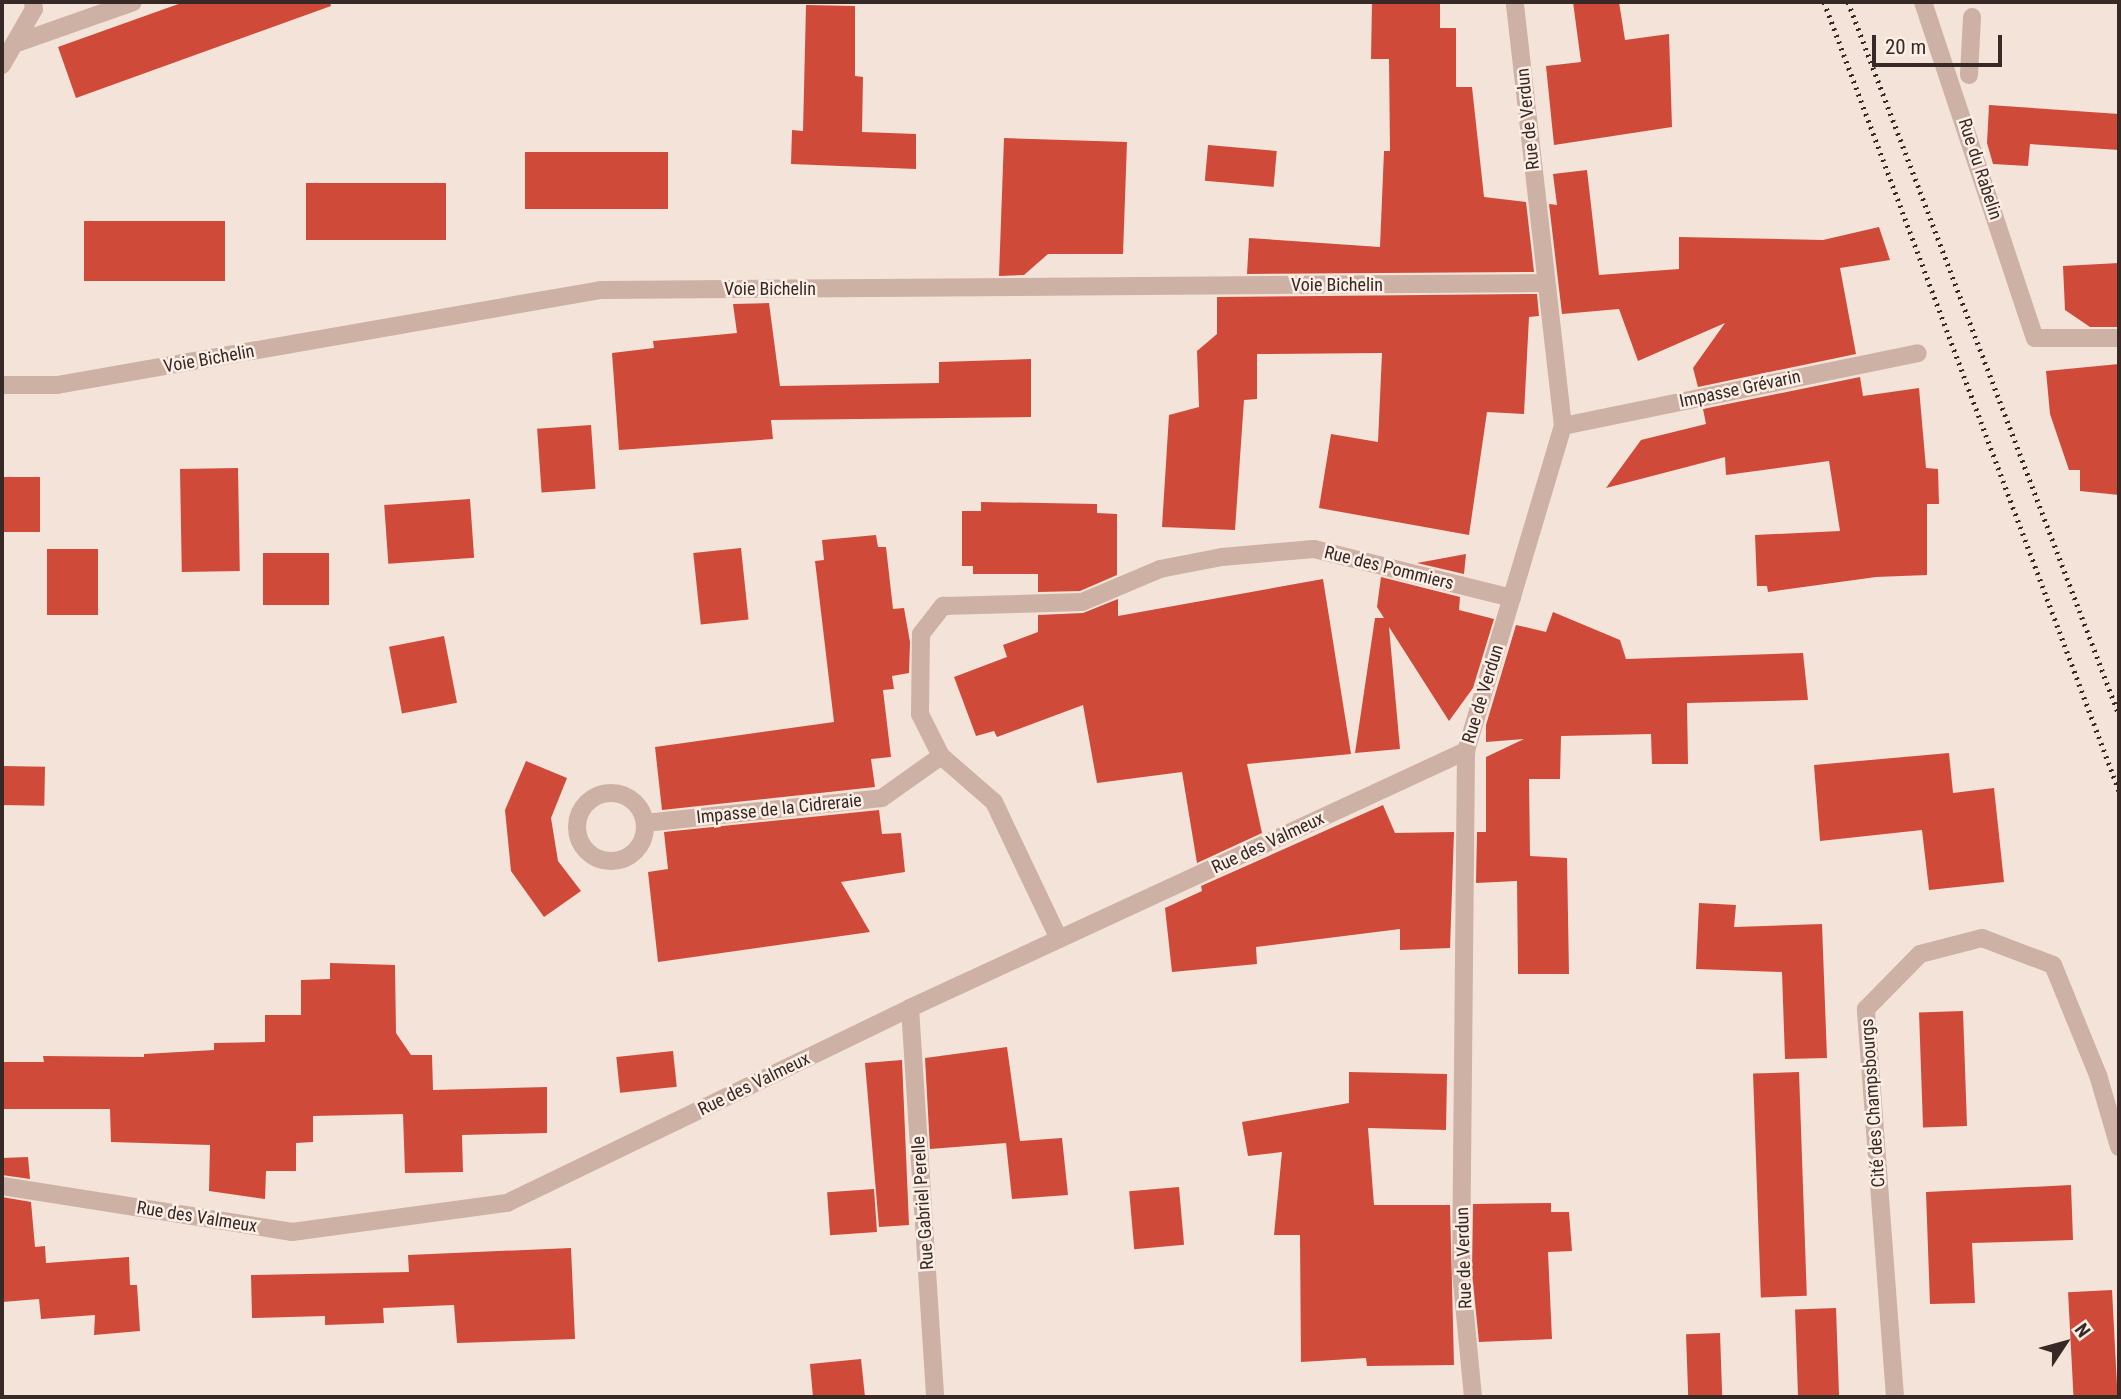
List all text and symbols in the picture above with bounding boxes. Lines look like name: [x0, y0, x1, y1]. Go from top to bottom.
scale bar: [1876, 21, 2006, 65]
text: 20 m: [1885, 35, 1926, 59]
street label: Rue de Verdun: [1512, 67, 1544, 171]
street label: Rue du Rabelin: [1953, 116, 2007, 222]
street label: Voie Bichelin: [1291, 274, 1383, 296]
street label: Voie Bichelin: [724, 278, 816, 300]
street label: Voie Bichelin: [162, 340, 256, 378]
street label: Impasse Grévarin: [1677, 366, 1803, 412]
street label: Rue des Pommiers: [1322, 541, 1456, 595]
street label: Rue de Verdun: [1458, 642, 1508, 746]
street label: Impasse de la Cidreraie: [695, 790, 863, 828]
street label: Rue des Valmeux: [1208, 808, 1328, 878]
street label: Cité des Champsbourgs: [1856, 1018, 1890, 1188]
street label: Rue des Valmeux: [695, 1048, 813, 1120]
street label: Rue Gabriel Perelle: [908, 1135, 938, 1271]
street label: Rue des Valmeux: [135, 1197, 259, 1237]
street label: Rue de Verdun: [1451, 1207, 1477, 1309]
north arrow: [2030, 1308, 2100, 1378]
text: N: [2070, 1319, 2095, 1342]

